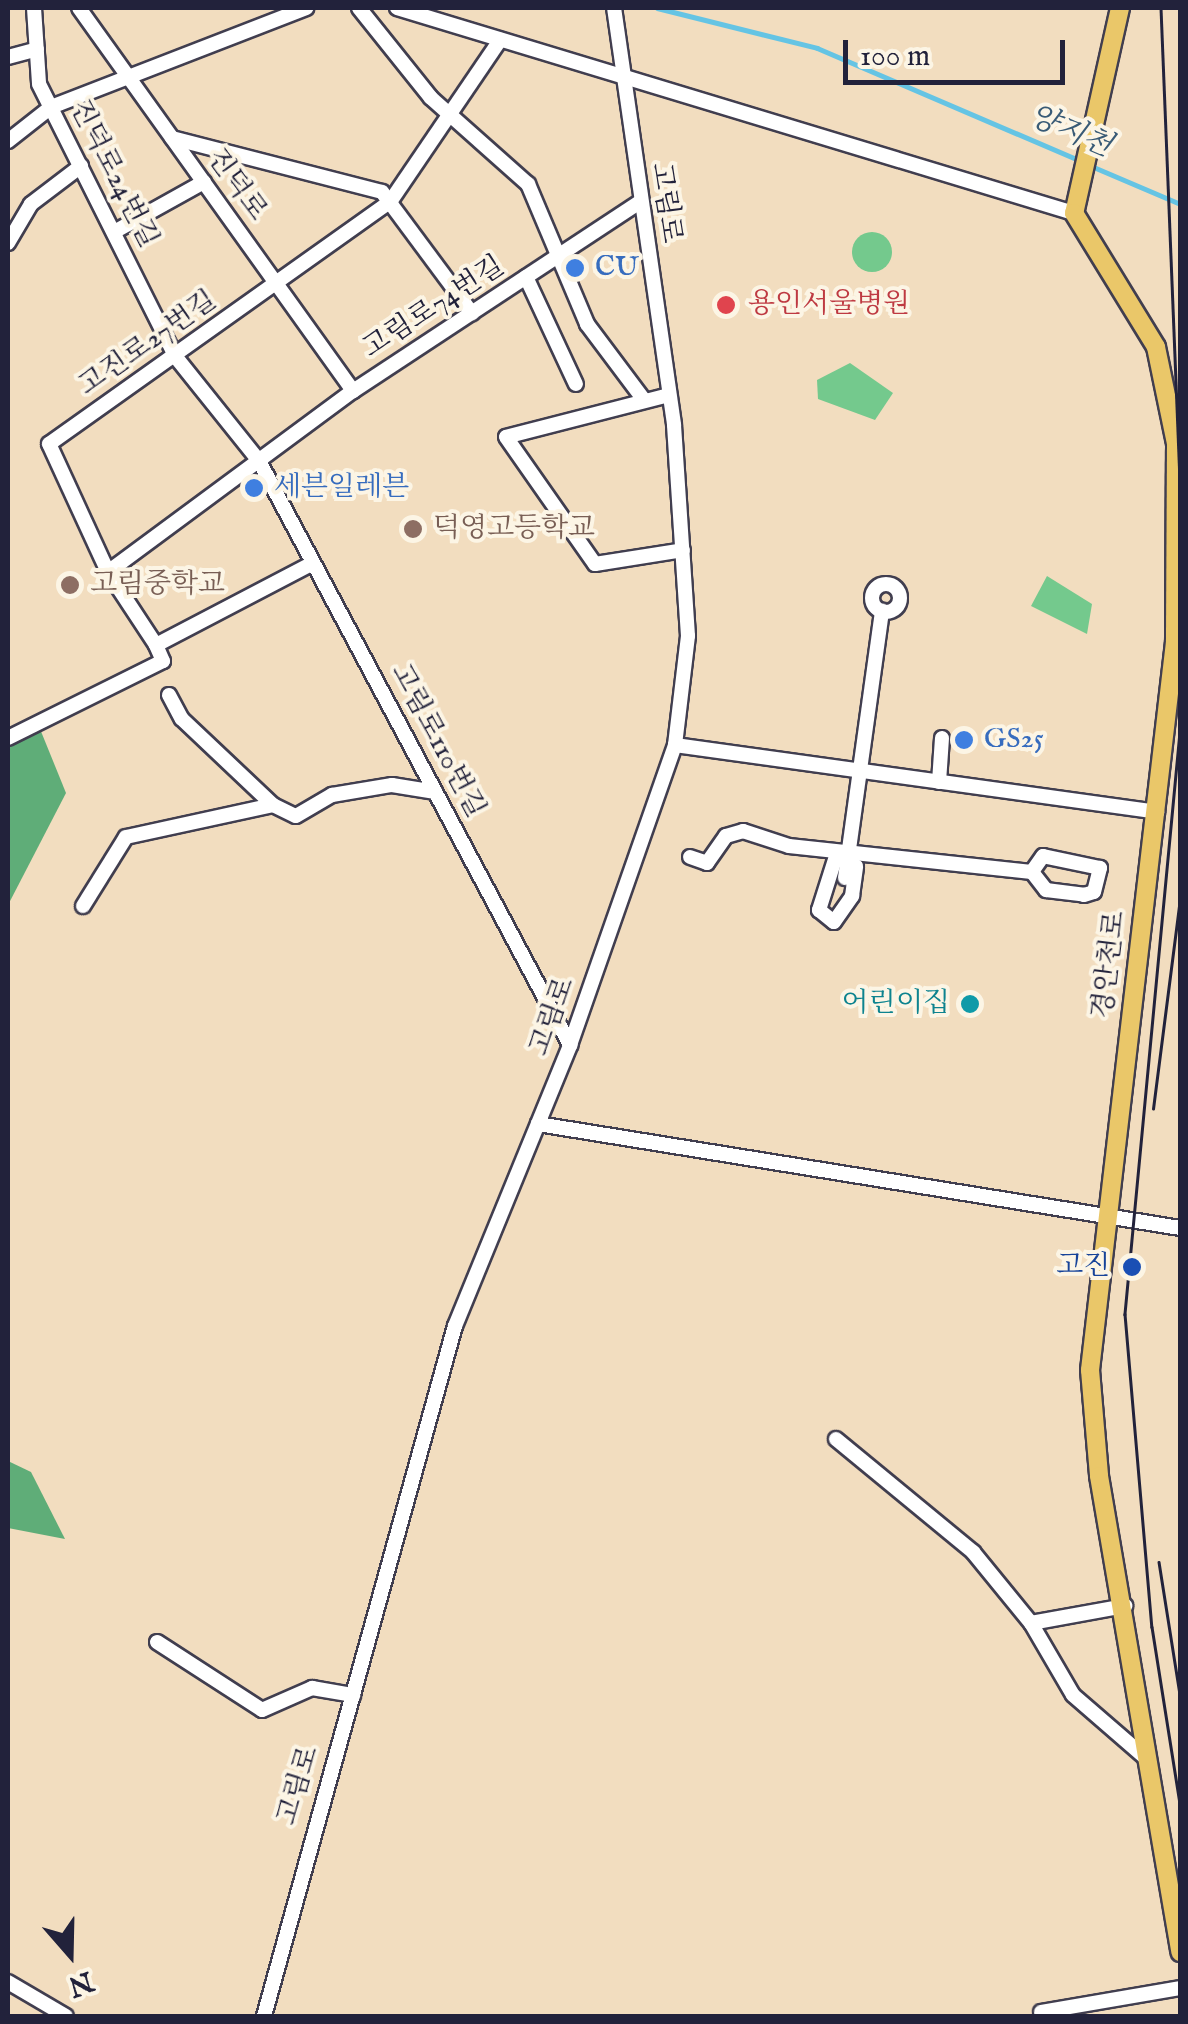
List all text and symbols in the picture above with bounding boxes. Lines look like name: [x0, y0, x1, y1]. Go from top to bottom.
scale bar: [848, 20, 1070, 82]
text: 100 m: [860, 38, 930, 76]
street label: 진덕로24번길: [61, 94, 165, 254]
water label: 양지천: [1023, 98, 1117, 166]
street label: 진덕로: [199, 142, 273, 228]
street label: 고림로: [643, 160, 687, 246]
street label: 고림로74번길: [357, 250, 511, 366]
place label: CU: [595, 251, 639, 285]
marker: CU: [564, 257, 586, 279]
street label: 고진로27번길: [72, 284, 224, 404]
place label: 용인서울병원: [748, 288, 910, 322]
marker: 용인서울병원: [713, 292, 739, 318]
place label: 세븐일레븐: [274, 471, 409, 505]
marker: 세븐일레븐: [243, 477, 265, 499]
place label: 덕영고등학교: [433, 512, 595, 546]
marker: 덕영고등학교: [402, 518, 424, 540]
place label: 고림중학교: [90, 568, 225, 602]
marker: 고림중학교: [59, 574, 81, 596]
street label: 고림로110번길: [382, 658, 492, 824]
place label: GS25: [984, 723, 1044, 757]
marker: GS25: [953, 729, 975, 751]
street label: 경안천로: [1087, 909, 1133, 1021]
street label: 고림로: [523, 973, 583, 1061]
place label: 어린이집: [842, 987, 950, 1021]
marker: 어린이집: [959, 993, 981, 1015]
place label: 고진: [1056, 1250, 1110, 1284]
marker: 고진: [1119, 1254, 1145, 1280]
street label: 고림로: [271, 1742, 327, 1830]
north arrow: [20, 1904, 120, 2004]
text: N: [63, 1962, 98, 2003]

